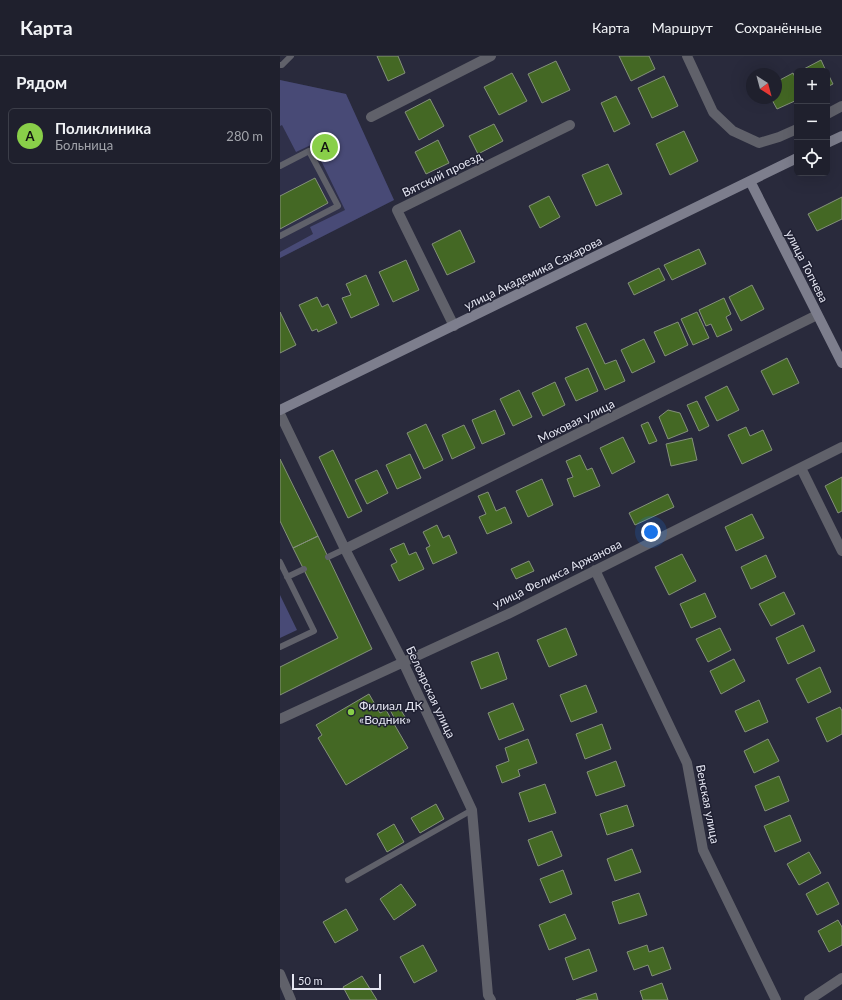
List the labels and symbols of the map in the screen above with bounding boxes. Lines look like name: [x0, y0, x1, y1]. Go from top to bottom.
north arrow: [746, 68, 782, 104]
pin: A: [312, 132, 338, 162]
street label: Вятский проезд: [399, 148, 485, 200]
street label: улица Топчева: [782, 227, 832, 305]
street label: улица Академика Сахарова: [462, 233, 605, 313]
street label: Моховая улица: [535, 396, 617, 446]
your location: [641, 522, 661, 542]
street label: улица Феликса Аржанова: [490, 536, 624, 612]
street label: Белоярская улица: [403, 644, 459, 740]
place label: Филиал ДК «Водник»: [359, 698, 423, 727]
marker: Филиал ДК «Водник»: [346, 707, 356, 717]
street label: Венская улица: [693, 763, 723, 845]
scale bar: [292, 972, 381, 991]

